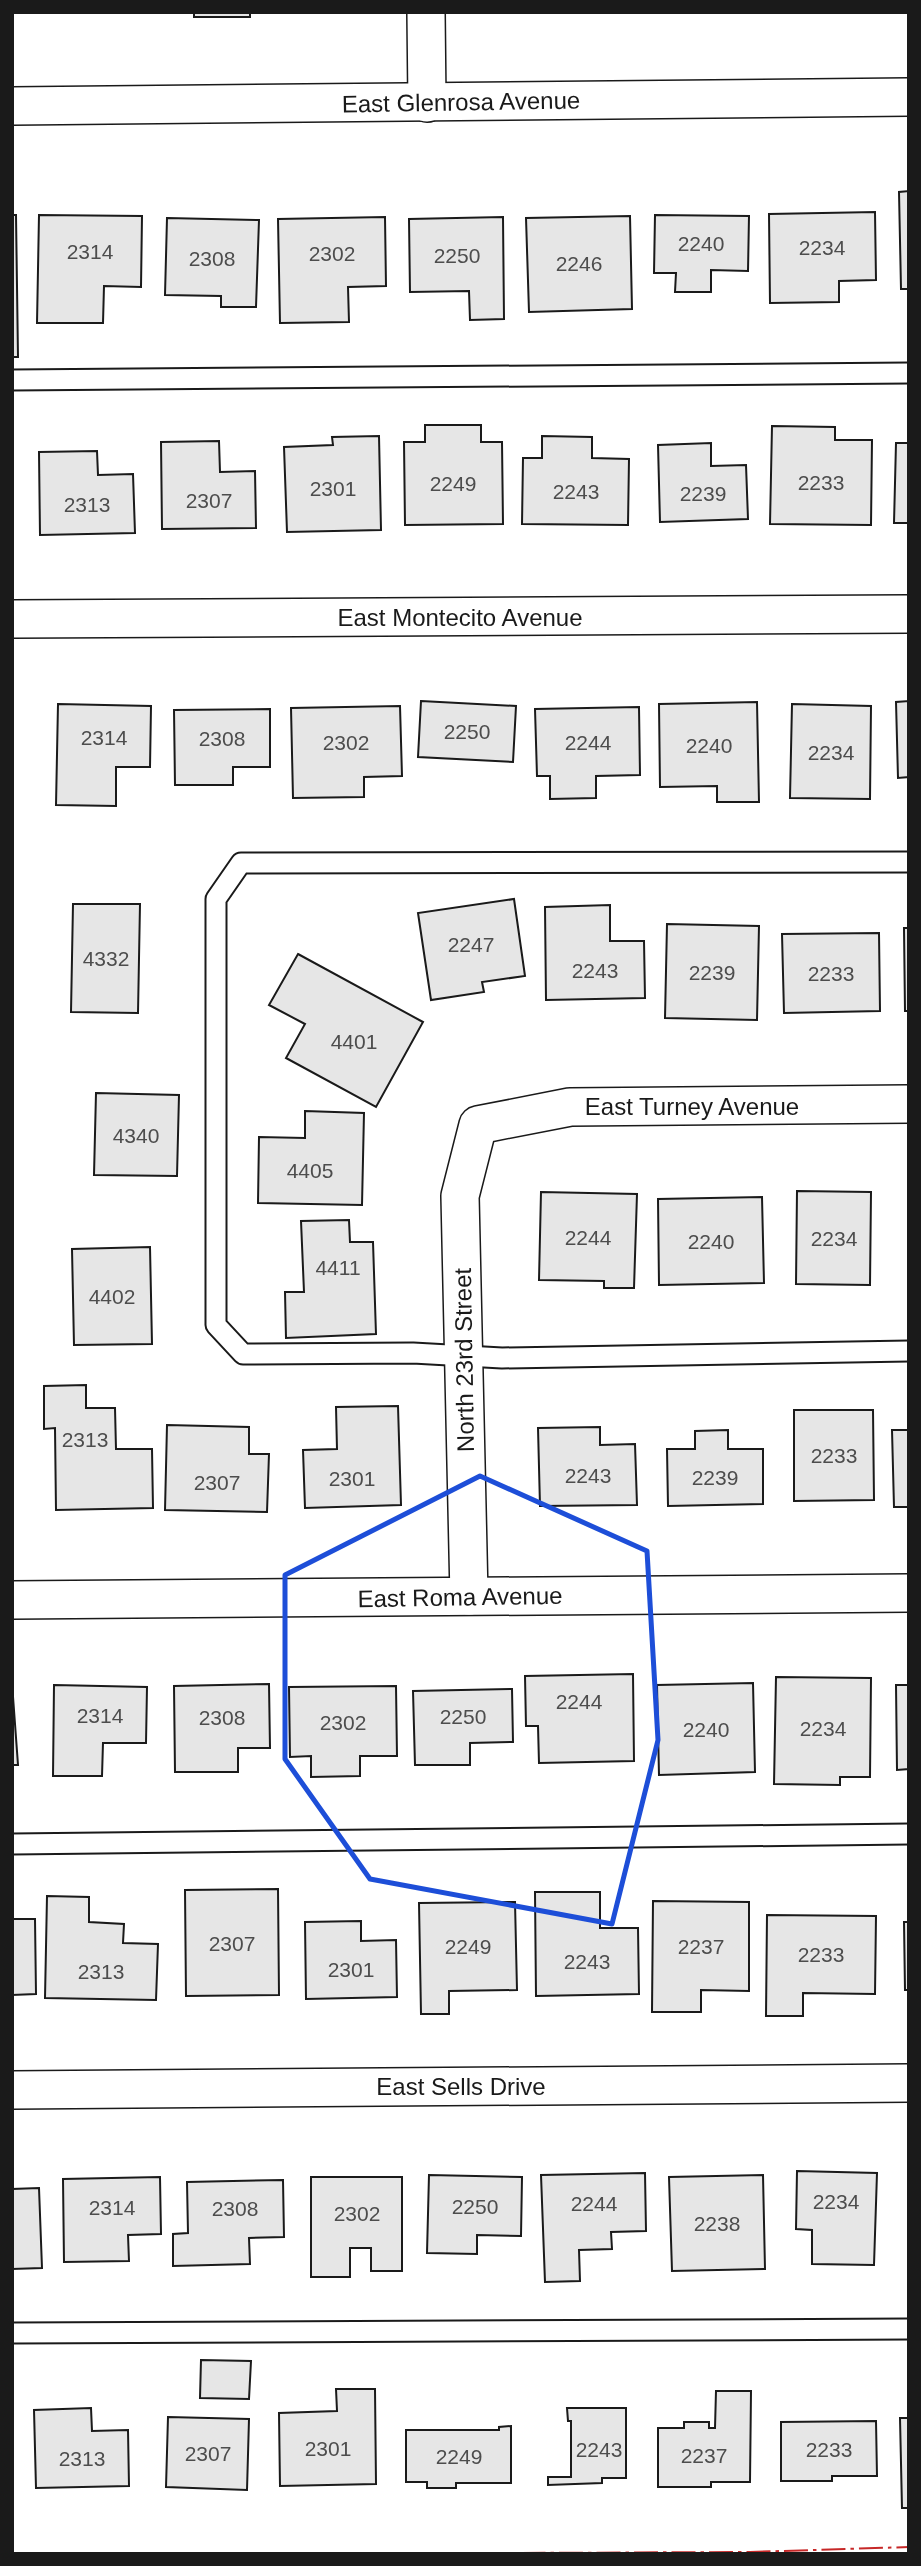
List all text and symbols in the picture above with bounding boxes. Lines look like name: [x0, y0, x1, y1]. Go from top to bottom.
street label: East Glenrosa Avenue: [342, 86, 580, 118]
house number: 2240: [678, 232, 724, 255]
house number: 2234: [799, 236, 846, 259]
house number: 2314: [67, 240, 114, 263]
house number: 2302: [309, 242, 355, 265]
house number: 2250: [434, 244, 480, 267]
house number: 2308: [189, 247, 235, 270]
house number: 2246: [556, 252, 602, 275]
house number: 2233: [798, 471, 844, 494]
house number: 2249: [430, 472, 476, 495]
house number: 2301: [310, 477, 356, 500]
house number: 2243: [553, 480, 599, 503]
house number: 2239: [680, 482, 726, 505]
house number: 2307: [186, 489, 232, 512]
house number: 2313: [64, 493, 110, 516]
street label: East Montecito Avenue: [337, 604, 583, 631]
house number: 2250: [444, 720, 490, 743]
house number: 2314: [81, 726, 128, 749]
house number: 2308: [199, 727, 245, 750]
house number: 2302: [323, 731, 369, 754]
house number: 2244: [565, 731, 612, 754]
house number: 2240: [686, 734, 732, 757]
house number: 2234: [808, 741, 855, 764]
house number: 2247: [448, 933, 494, 956]
house number: 4332: [83, 947, 129, 970]
house number: 2243: [572, 959, 618, 982]
house number: 2239: [689, 961, 735, 984]
house number: 2233: [808, 962, 854, 985]
house number: 4401: [331, 1030, 377, 1053]
street label: East Turney Avenue: [585, 1093, 799, 1120]
house number: 4340: [113, 1124, 159, 1147]
house number: 4405: [287, 1159, 333, 1182]
house number: 2244: [565, 1226, 612, 1249]
house number: 2234: [811, 1227, 858, 1250]
house number: 2240: [688, 1230, 734, 1253]
house number: 4411: [315, 1256, 361, 1279]
street label: North 23rd Street: [449, 1267, 479, 1452]
house number: 4402: [89, 1285, 135, 1308]
house number: 2313: [62, 1428, 108, 1451]
house number: 2233: [811, 1444, 857, 1467]
house number: 2243: [565, 1464, 611, 1487]
house number: 2239: [692, 1466, 738, 1489]
house number: 2301: [329, 1467, 375, 1490]
house number: 2307: [194, 1471, 240, 1494]
street label: East Roma Avenue: [357, 1582, 563, 1612]
house number: 2244: [556, 1690, 603, 1713]
house number: 2314: [77, 1704, 124, 1727]
house number: 2250: [440, 1705, 486, 1728]
house number: 2308: [199, 1706, 245, 1729]
house number: 2302: [320, 1711, 366, 1734]
house number: 2234: [800, 1717, 847, 1740]
house number: 2240: [683, 1718, 729, 1741]
house number: 2307: [209, 1932, 255, 1955]
house number: 2249: [445, 1935, 491, 1958]
house number: 2237: [678, 1935, 724, 1958]
house number: 2233: [798, 1943, 844, 1966]
house number: 2243: [564, 1950, 610, 1973]
house number: 2301: [328, 1958, 374, 1981]
house number: 2313: [78, 1960, 124, 1983]
street label: East Sells Drive: [376, 2073, 546, 2100]
house number: 2234: [813, 2190, 860, 2213]
house number: 2244: [571, 2192, 618, 2215]
house number: 2250: [452, 2195, 498, 2218]
house number: 2314: [89, 2196, 136, 2219]
house number: 2308: [212, 2197, 258, 2220]
house number: 2302: [334, 2202, 380, 2225]
house number: 2238: [694, 2212, 740, 2235]
house number: 2301: [305, 2437, 351, 2460]
house number: 2243: [576, 2438, 622, 2461]
house number: 2233: [806, 2438, 852, 2461]
house number: 2307: [185, 2442, 231, 2465]
house number: 2237: [681, 2444, 727, 2467]
house number: 2249: [436, 2445, 482, 2468]
house number: 2313: [59, 2447, 105, 2470]

